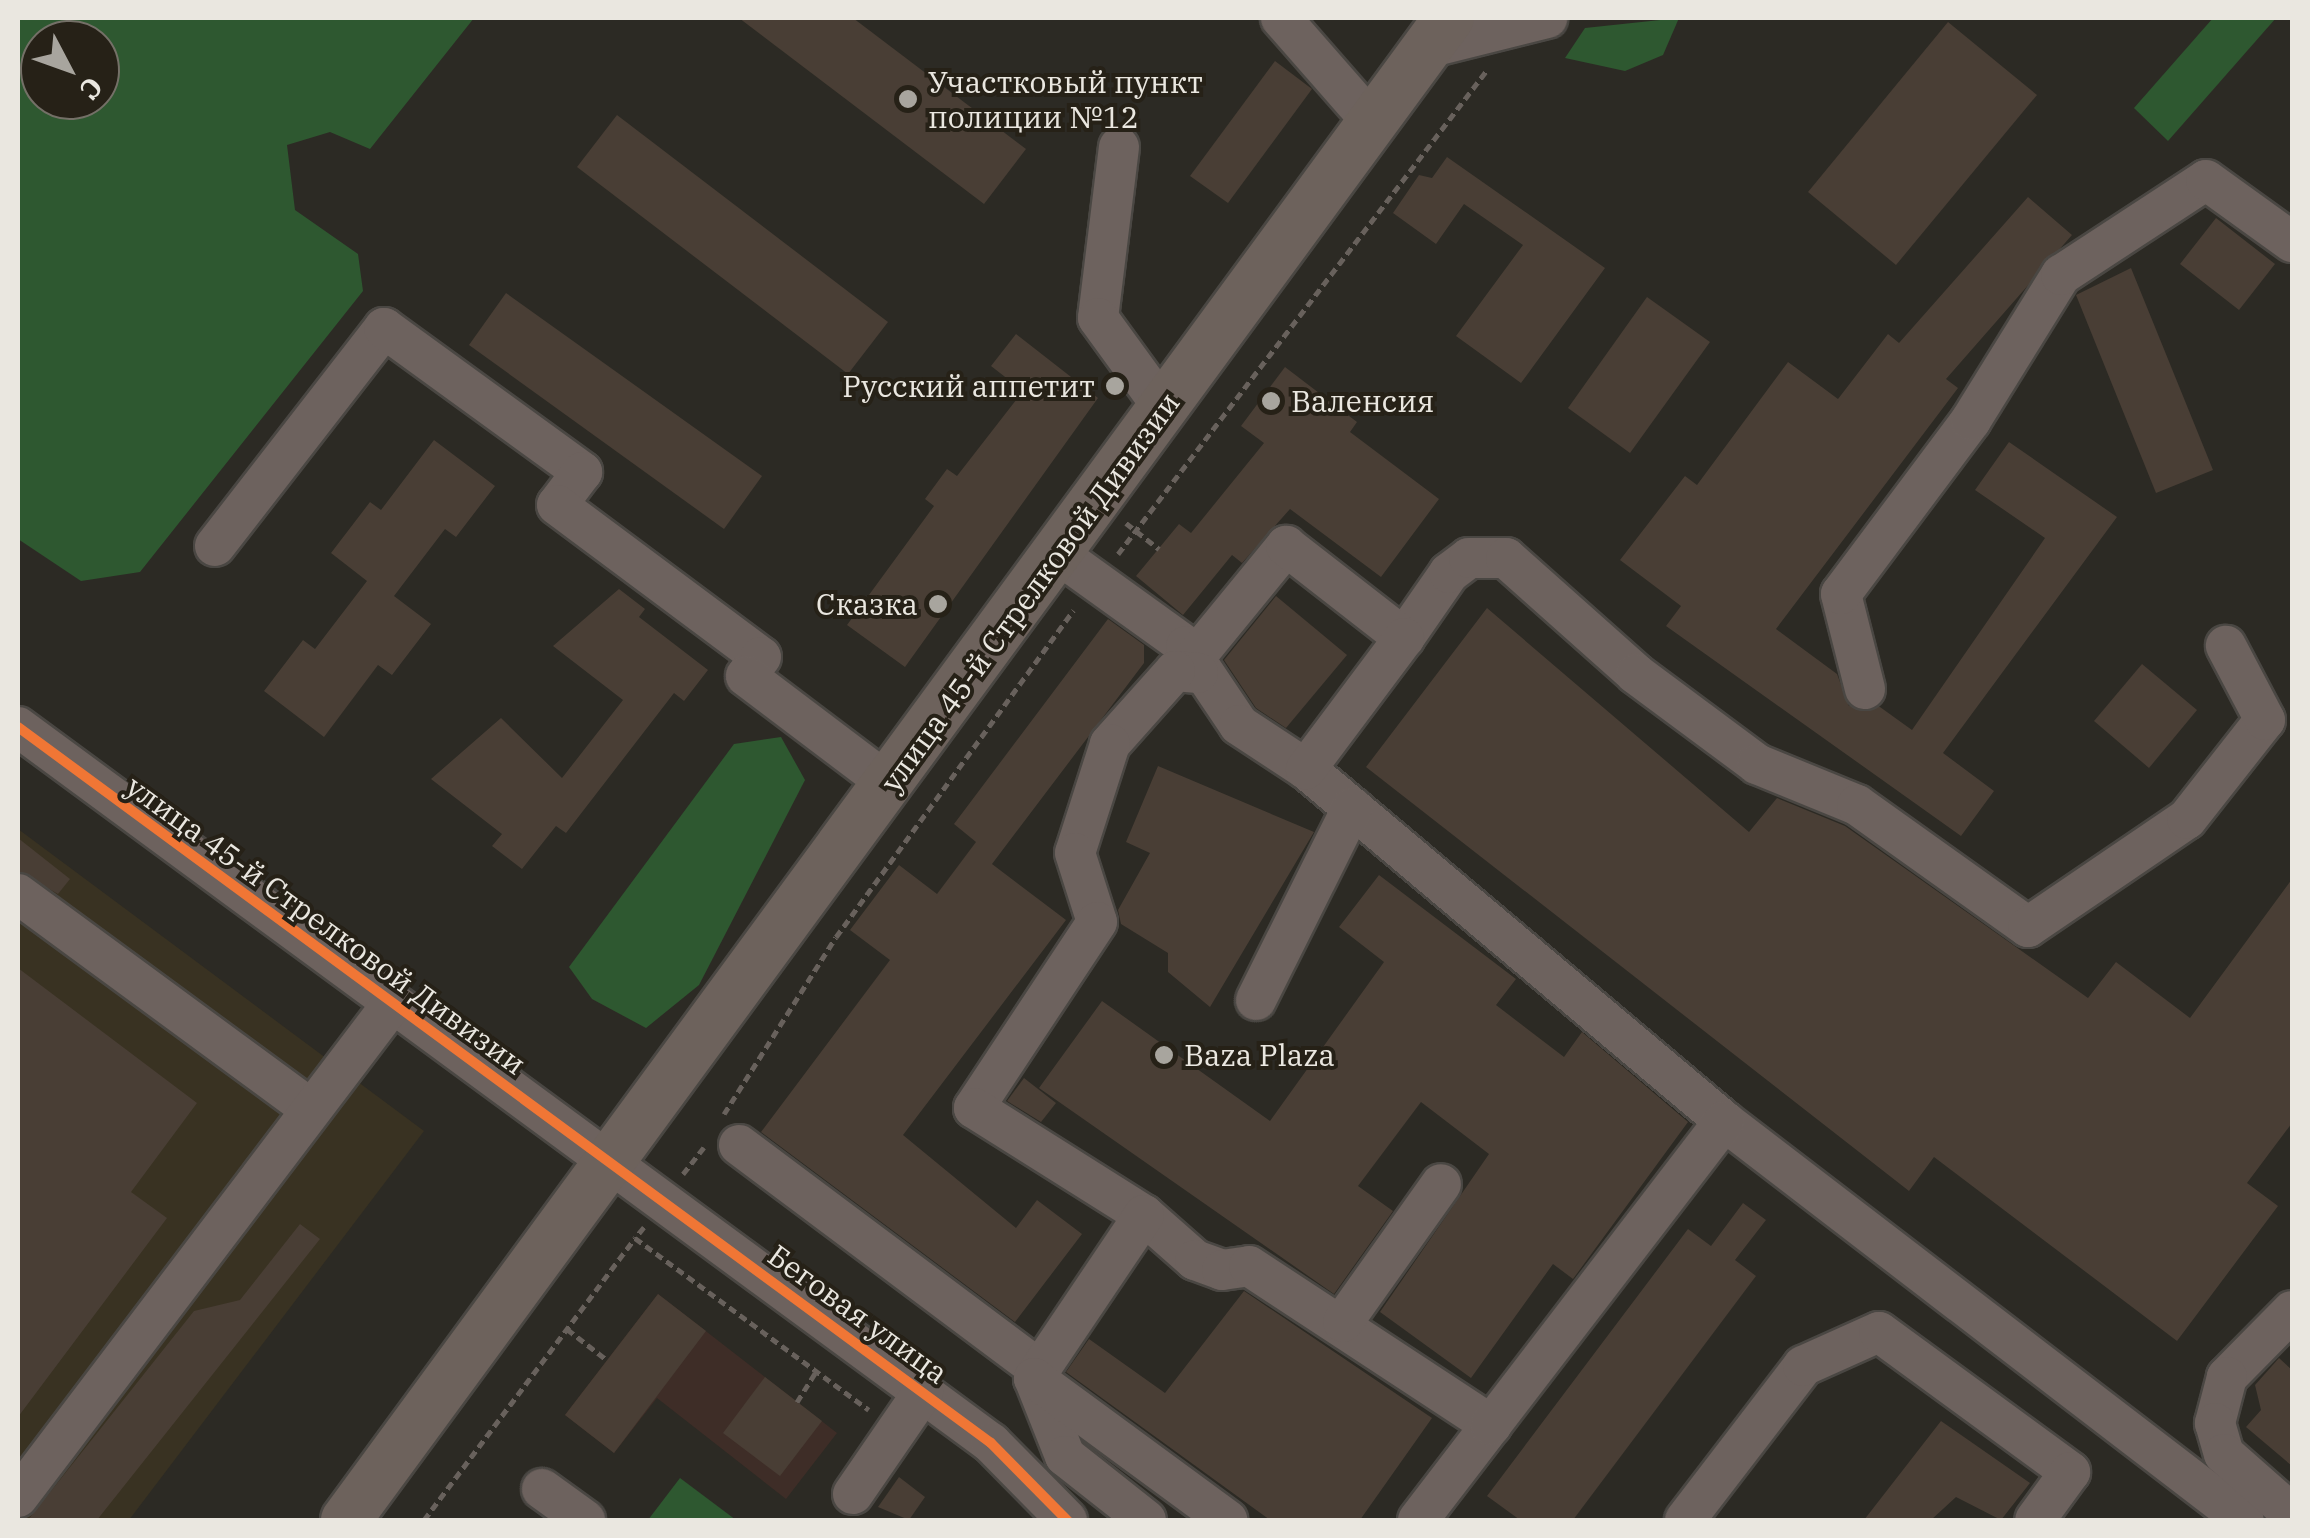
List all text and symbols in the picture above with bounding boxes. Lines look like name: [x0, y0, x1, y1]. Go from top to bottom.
north arrow: [20, 20, 120, 120]
place label: Участковый пункт полиции №12: [928, 64, 1203, 134]
text: С: [71, 70, 112, 108]
marker: Участковый пункт полиции №12: [897, 88, 919, 110]
place label: Русский аппетит: [842, 368, 1095, 404]
marker: Русский аппетит: [1104, 375, 1126, 397]
place label: Валенсия: [1291, 383, 1434, 419]
street label: улица 45-й Стрелковой Дивизии: [873, 385, 1187, 799]
marker: Валенсия: [1260, 390, 1282, 412]
place label: Сказка: [816, 586, 918, 622]
marker: Сказка: [927, 593, 949, 615]
street label: улица 45-й Стрелковой Дивизии: [119, 768, 533, 1082]
place label: Baza Plaza: [1184, 1037, 1335, 1073]
marker: Baza Plaza: [1153, 1044, 1175, 1066]
street label: Беговая улица: [761, 1237, 955, 1391]

